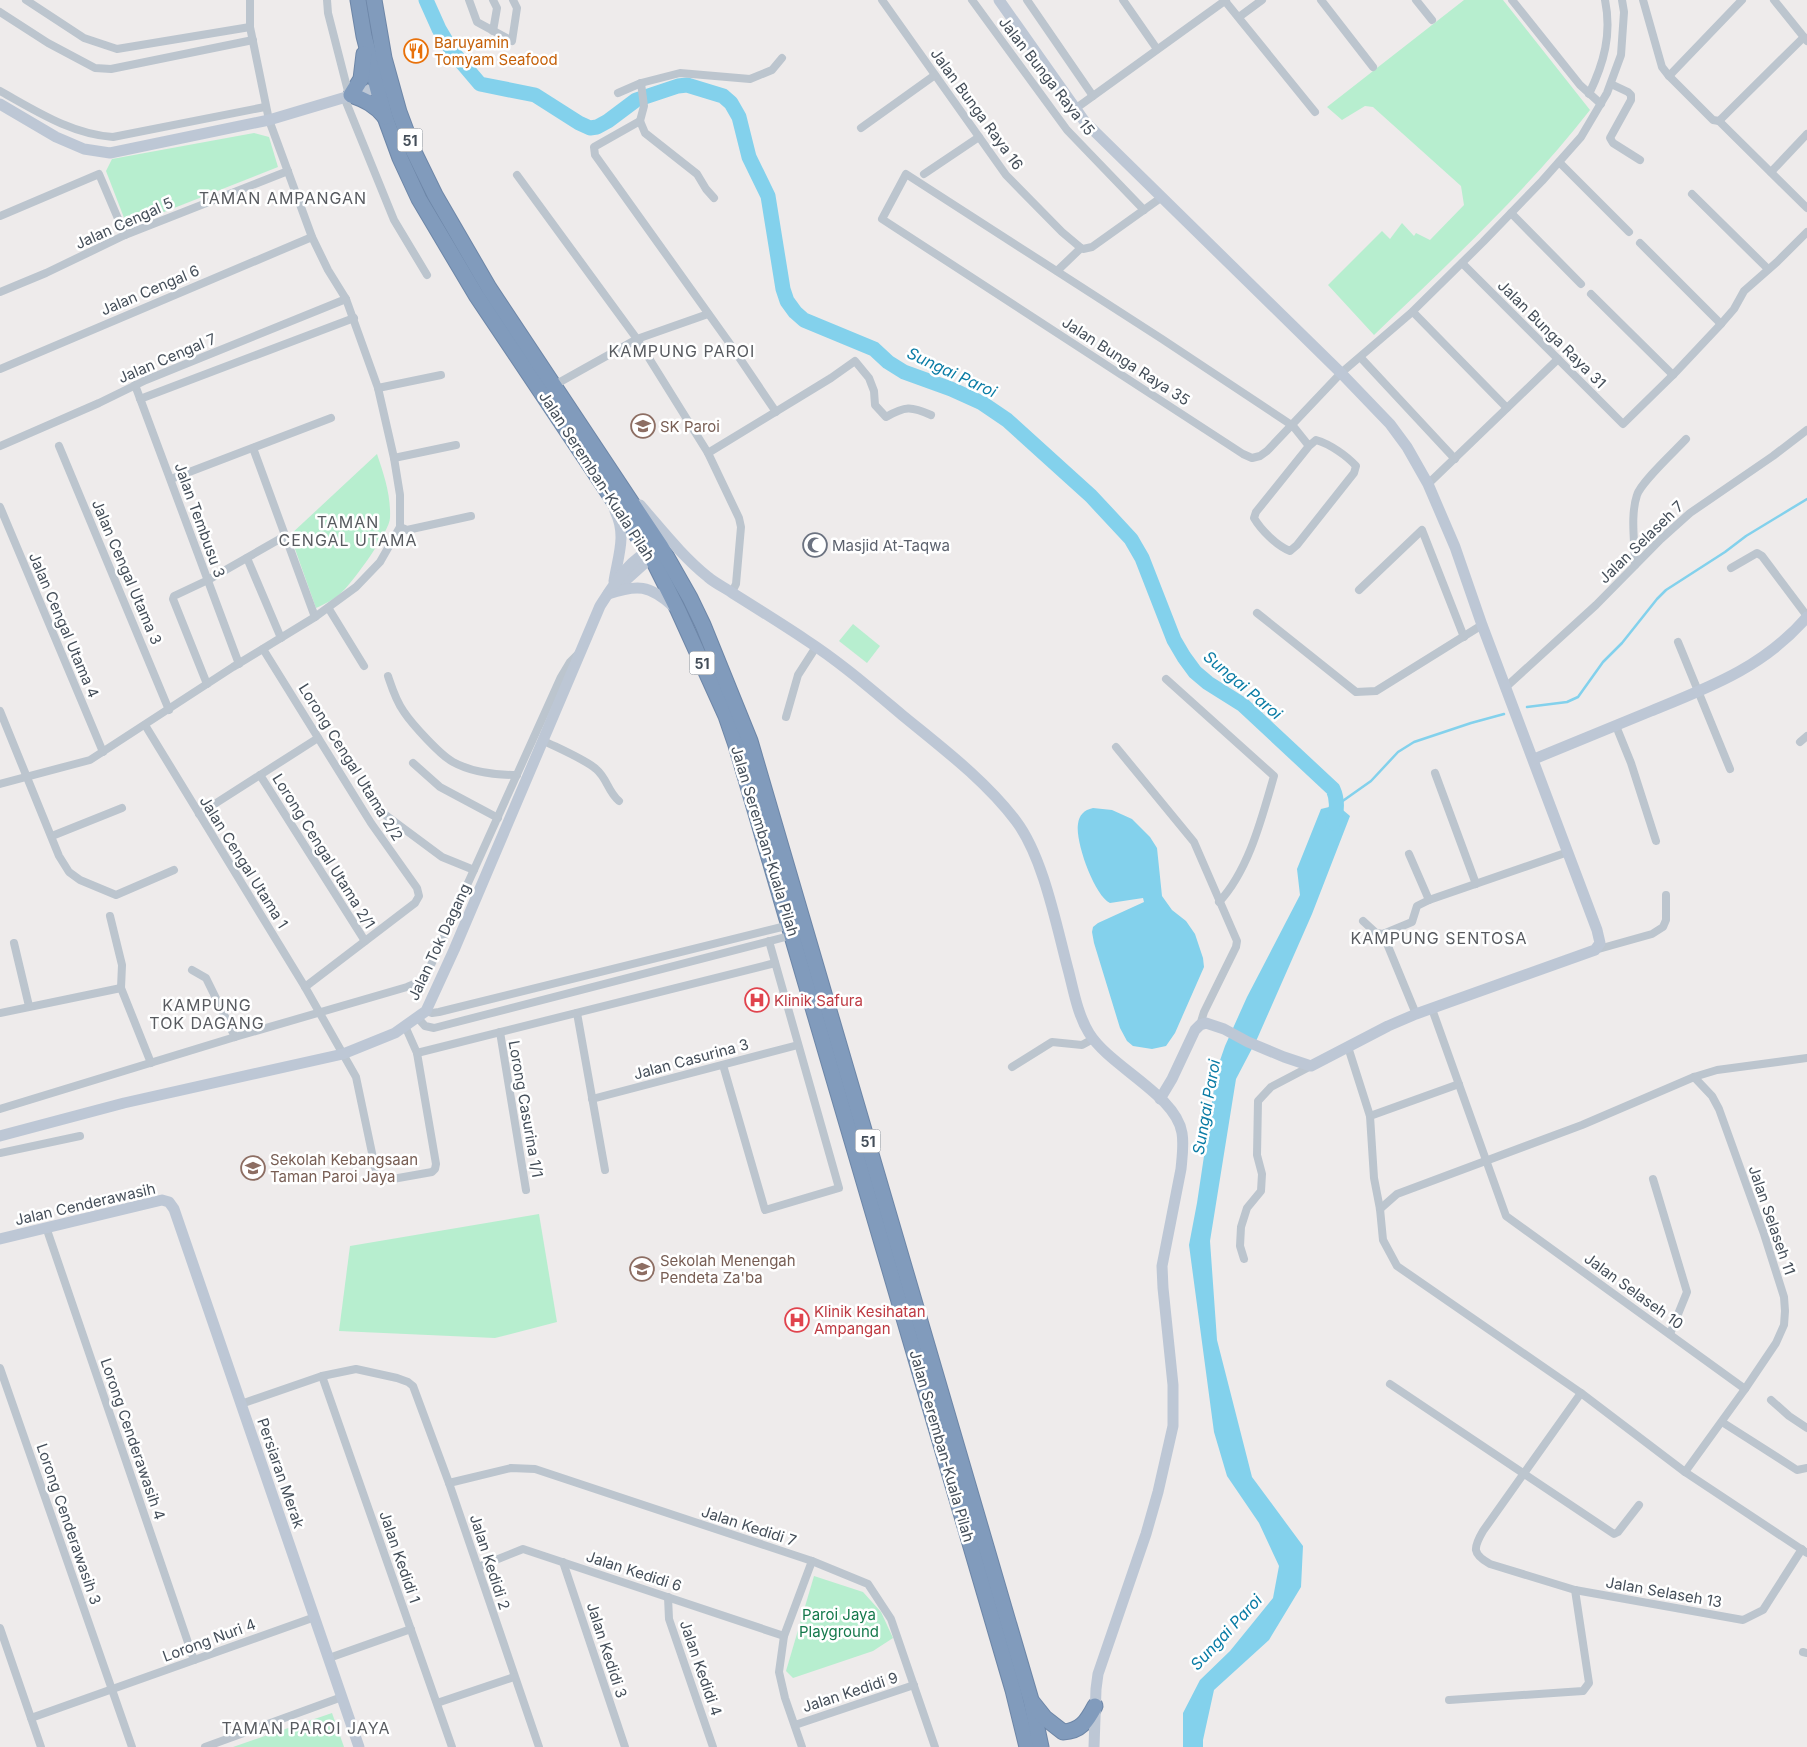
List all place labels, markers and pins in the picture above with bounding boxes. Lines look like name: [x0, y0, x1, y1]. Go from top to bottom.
place label: Baruyamin Tomyam Seafood: [434, 33, 558, 69]
restaurant icon: Baruyamin Tomyam Seafood: [403, 38, 429, 64]
school or university icon: SK Paroi: [630, 413, 656, 439]
place label: SK Paroi: [660, 417, 720, 436]
mosque icon: Masjid At-Taqwa: [802, 532, 828, 558]
place label: Masjid At-Taqwa: [832, 536, 950, 555]
hospital icon: Klinik Safura: [744, 987, 770, 1013]
place label: Klinik Safura: [774, 991, 863, 1010]
place label: Sekolah Kebangsaan Taman Paroi Jaya: [270, 1150, 418, 1186]
school or university icon: Sekolah Kebangsaan Taman Paroi Jaya: [240, 1155, 266, 1181]
place label: Sekolah Menengah Pendeta Za'ba: [660, 1251, 796, 1287]
school or university icon: Sekolah Menengah Pendeta Za'ba: [629, 1256, 655, 1282]
place label: Klinik Kesihatan Ampangan: [814, 1302, 926, 1338]
hospital icon: Klinik Kesihatan Ampangan: [784, 1307, 810, 1333]

